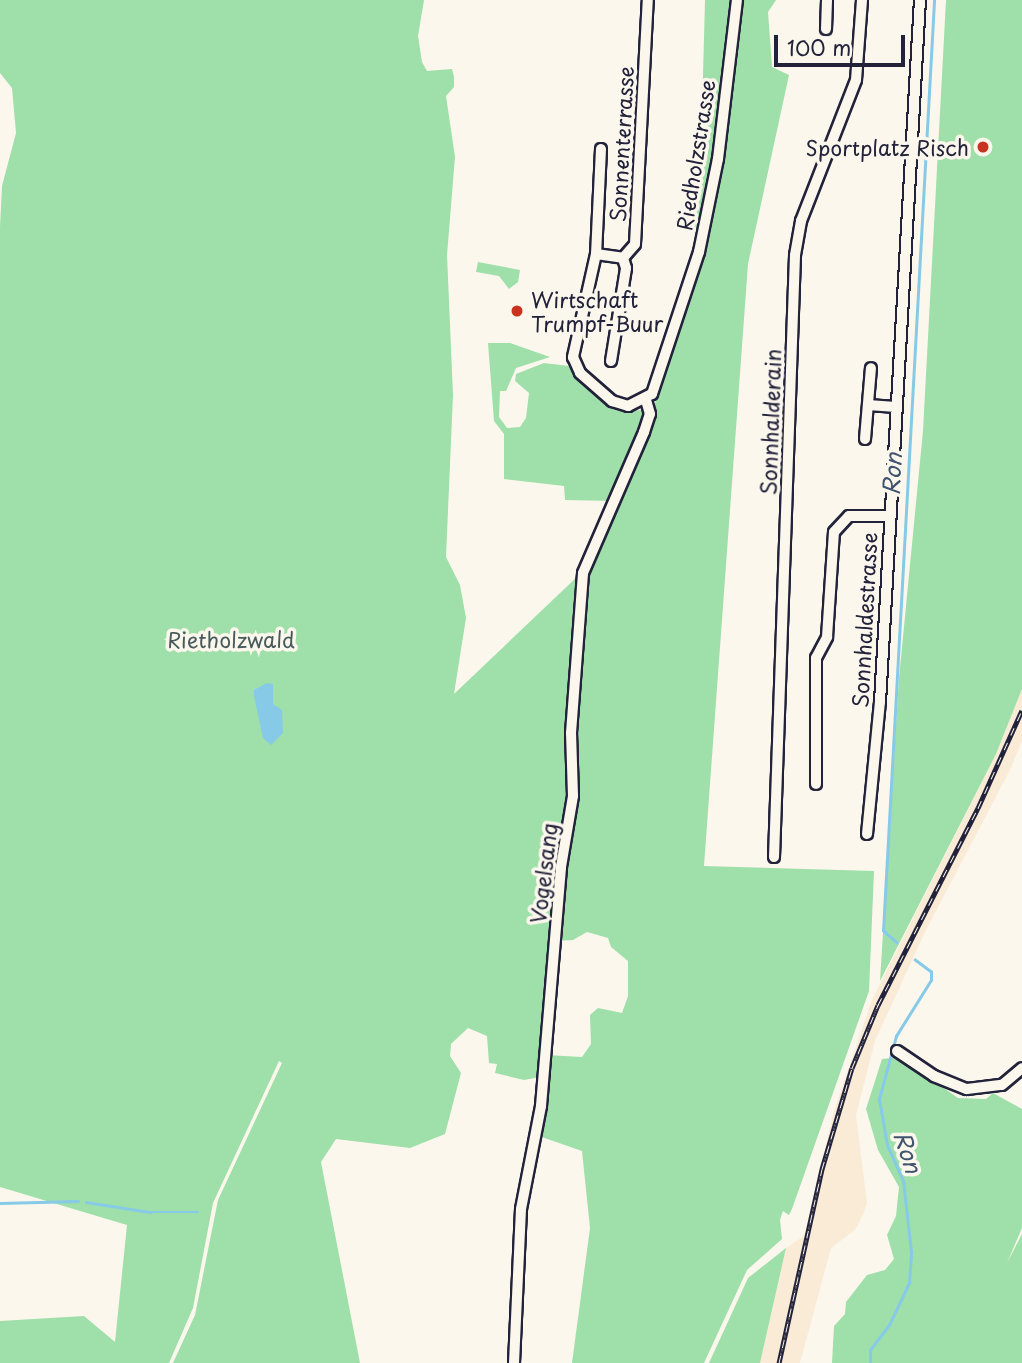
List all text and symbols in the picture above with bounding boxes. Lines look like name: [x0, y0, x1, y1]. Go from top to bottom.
scale bar: [777, 21, 908, 65]
text: 100 m: [787, 31, 851, 63]
street label: Sonnenterrasse: [604, 65, 638, 223]
street label: Riedholzstrasse: [671, 78, 719, 232]
place label: Sportplatz Risch: [806, 134, 969, 160]
marker: Sportplatz Risch: [975, 139, 991, 155]
place label: Wirtschaft Trumpf-Buur: [531, 286, 663, 336]
marker: Wirtschaft Trumpf-Buur: [509, 303, 525, 319]
street label: Sonnhalderain: [755, 348, 785, 496]
water label: Ron: [877, 452, 907, 496]
street label: Sonnhaldestrasse: [847, 532, 881, 708]
park label: Rietholzwald: [167, 626, 295, 652]
street label: Vogelsang: [524, 821, 562, 925]
water label: Ron: [888, 1127, 928, 1177]

